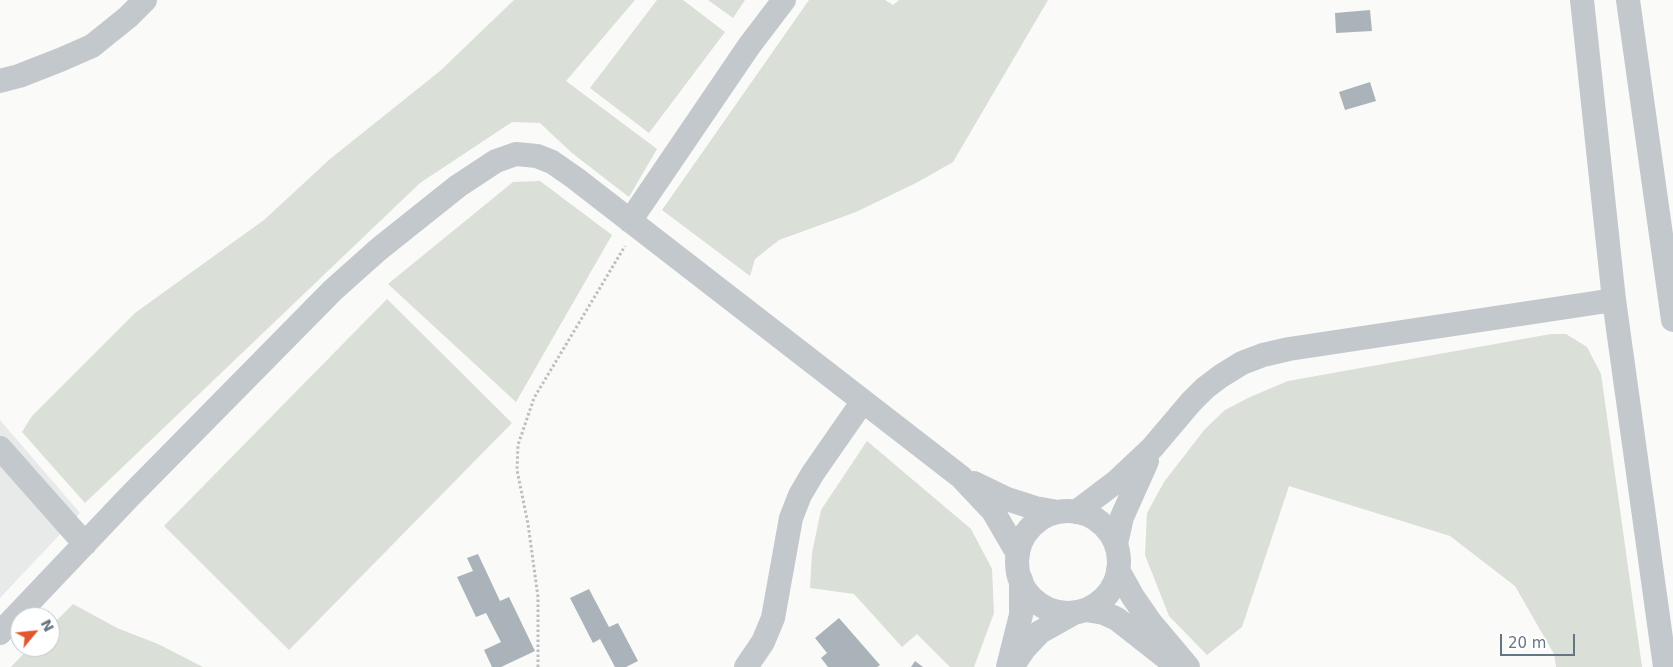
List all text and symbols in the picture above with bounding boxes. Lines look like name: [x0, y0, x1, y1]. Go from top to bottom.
north arrow: [10, 607, 60, 657]
text: N: [38, 616, 57, 634]
scale bar: [1503, 624, 1578, 656]
text: 20 m: [1508, 634, 1546, 652]

